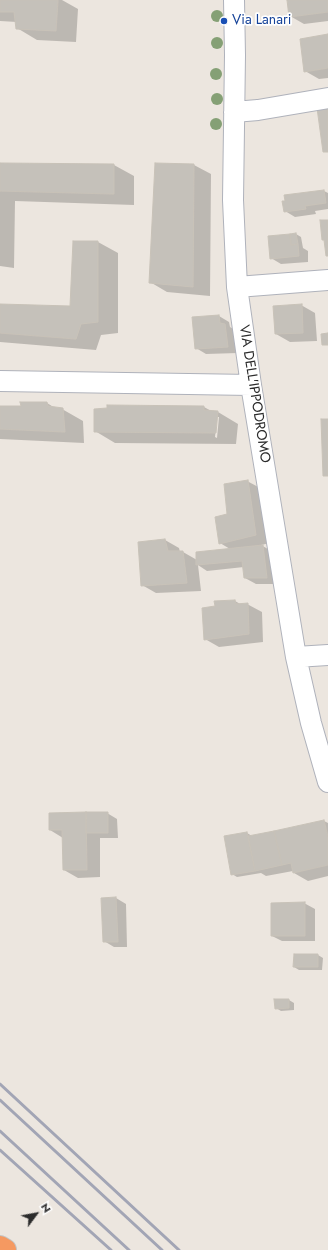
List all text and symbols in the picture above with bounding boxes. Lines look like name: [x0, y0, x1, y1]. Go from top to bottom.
place label: Via Lanari: [232, 13, 291, 29]
marker: Via Lanari: [219, 16, 229, 26]
street label: VIA DELL'IPPODROMO: [235, 324, 273, 464]
north arrow: [16, 1194, 56, 1234]
text: N: [37, 1200, 55, 1216]

